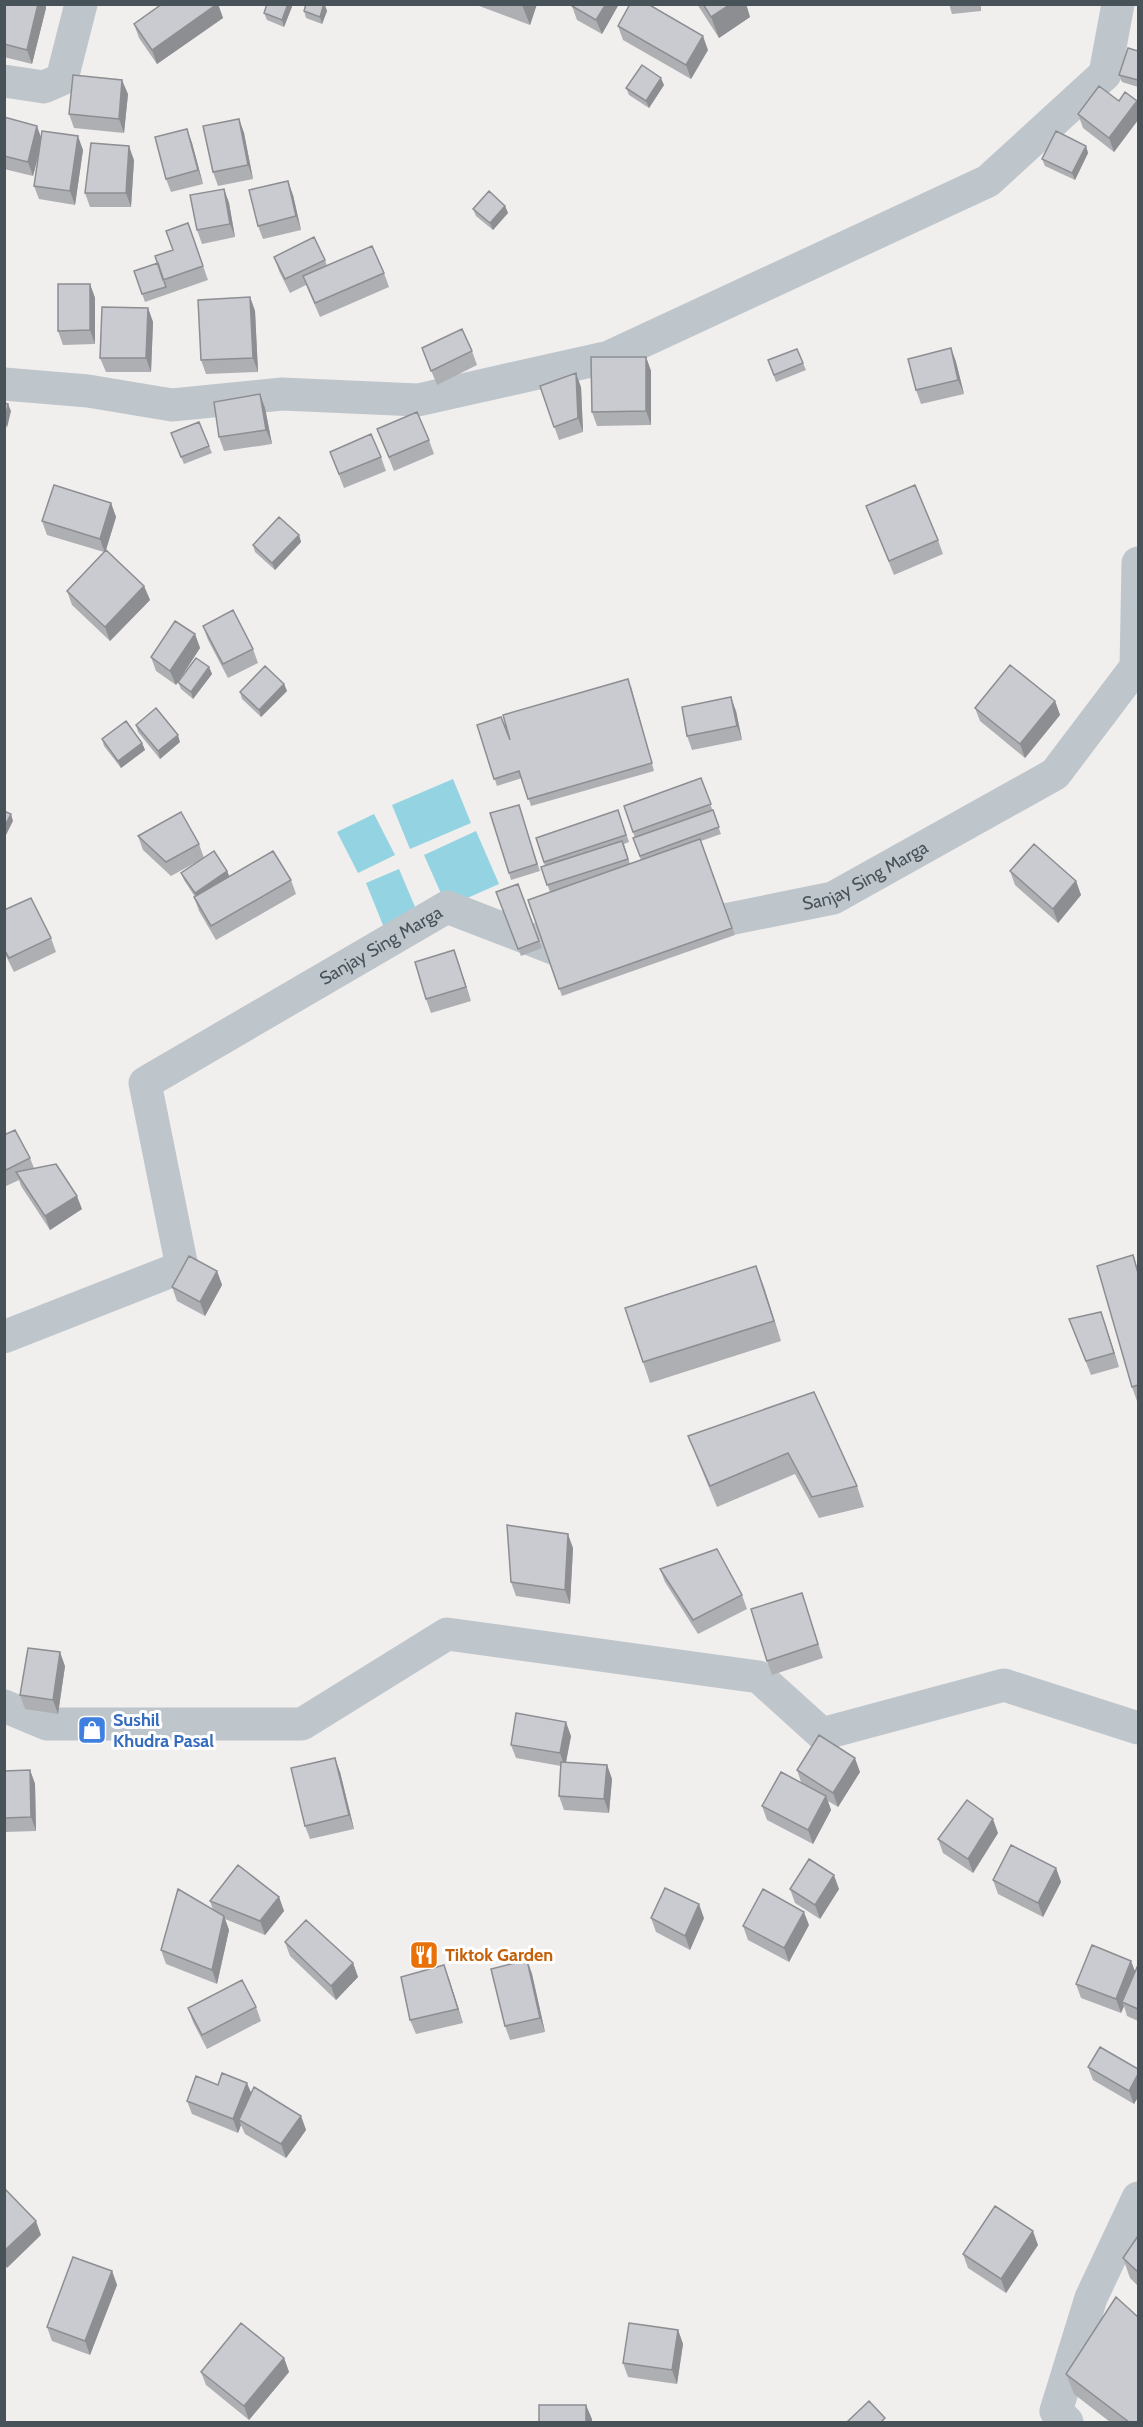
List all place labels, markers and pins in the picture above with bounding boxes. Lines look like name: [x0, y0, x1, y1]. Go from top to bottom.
place label: Sushil Khudra Pasal: [113, 1709, 214, 1752]
shop icon: Sushil Khudra Pasal: [76, 1714, 108, 1746]
restaurant icon: Tiktok Garden: [408, 1939, 440, 1971]
place label: Tiktok Garden: [445, 1944, 553, 1966]

